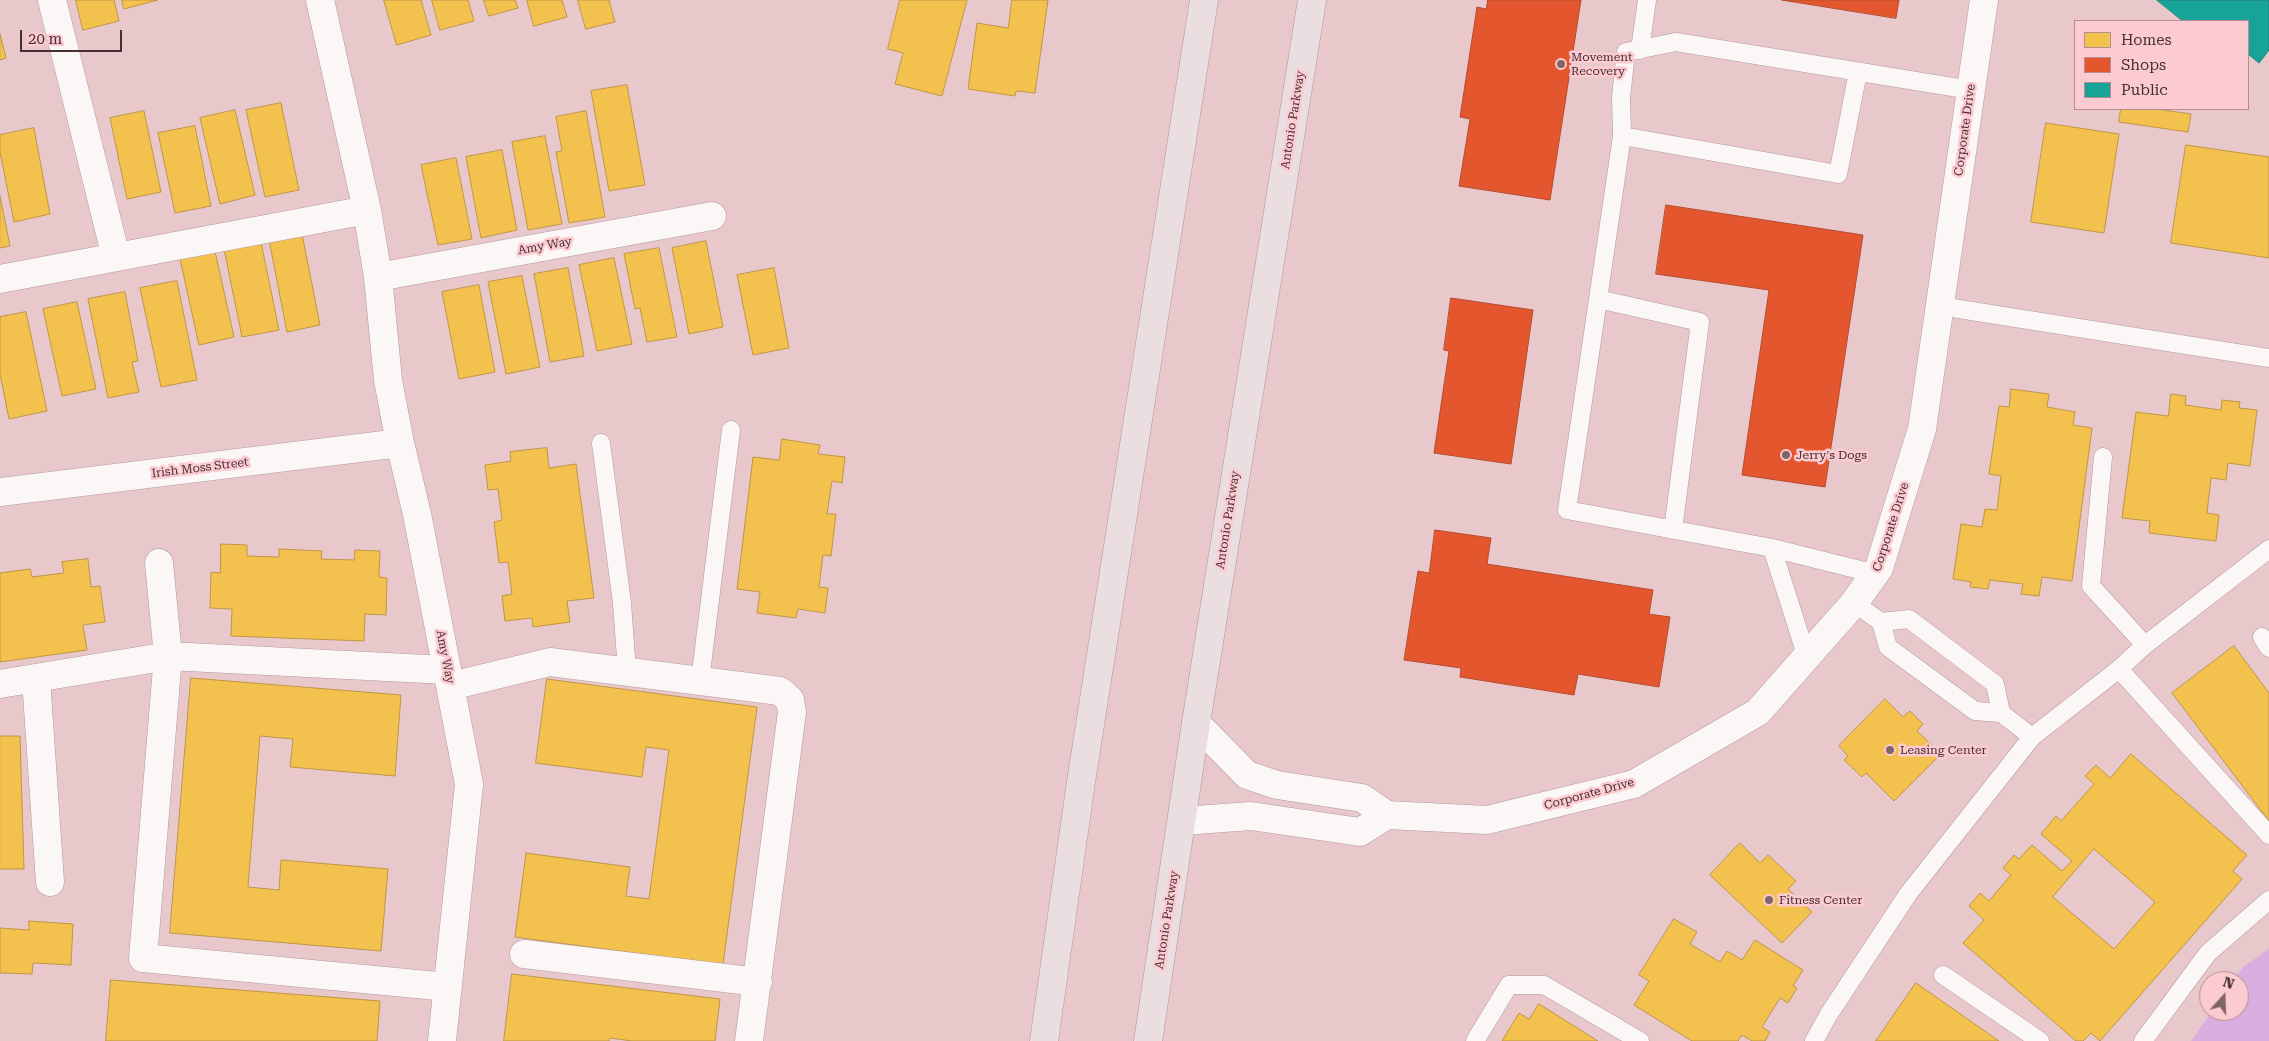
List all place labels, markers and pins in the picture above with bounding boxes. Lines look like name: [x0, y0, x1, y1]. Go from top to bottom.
place label: Movement Recovery: [1571, 50, 1632, 78]
marker: Movement Recovery: [1555, 58, 1567, 70]
place label: Jerry's Dogs: [1796, 448, 1867, 462]
marker: Jerry's Dogs: [1780, 449, 1792, 461]
place label: Leasing Center: [1900, 743, 1987, 757]
marker: Leasing Center: [1884, 744, 1896, 756]
place label: Fitness Center: [1779, 893, 1862, 907]
marker: Fitness Center: [1763, 894, 1775, 906]

